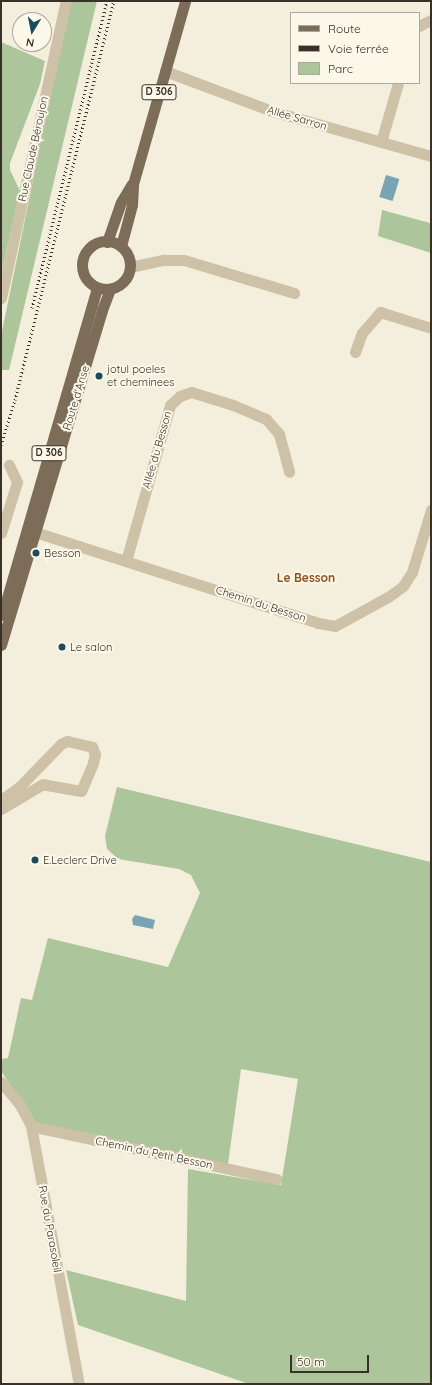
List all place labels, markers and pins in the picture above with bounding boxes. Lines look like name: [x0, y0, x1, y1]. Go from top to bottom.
place label: jotul poeles et cheminees: [107, 363, 174, 389]
marker: jotul poeles et cheminees: [94, 371, 104, 381]
place label: Besson: [44, 546, 81, 560]
marker: Besson: [31, 548, 41, 558]
place label: Le salon: [70, 640, 112, 654]
marker: Le salon: [57, 642, 67, 652]
place label: E.Leclerc Drive: [43, 853, 117, 867]
marker: E.Leclerc Drive: [30, 855, 40, 865]

